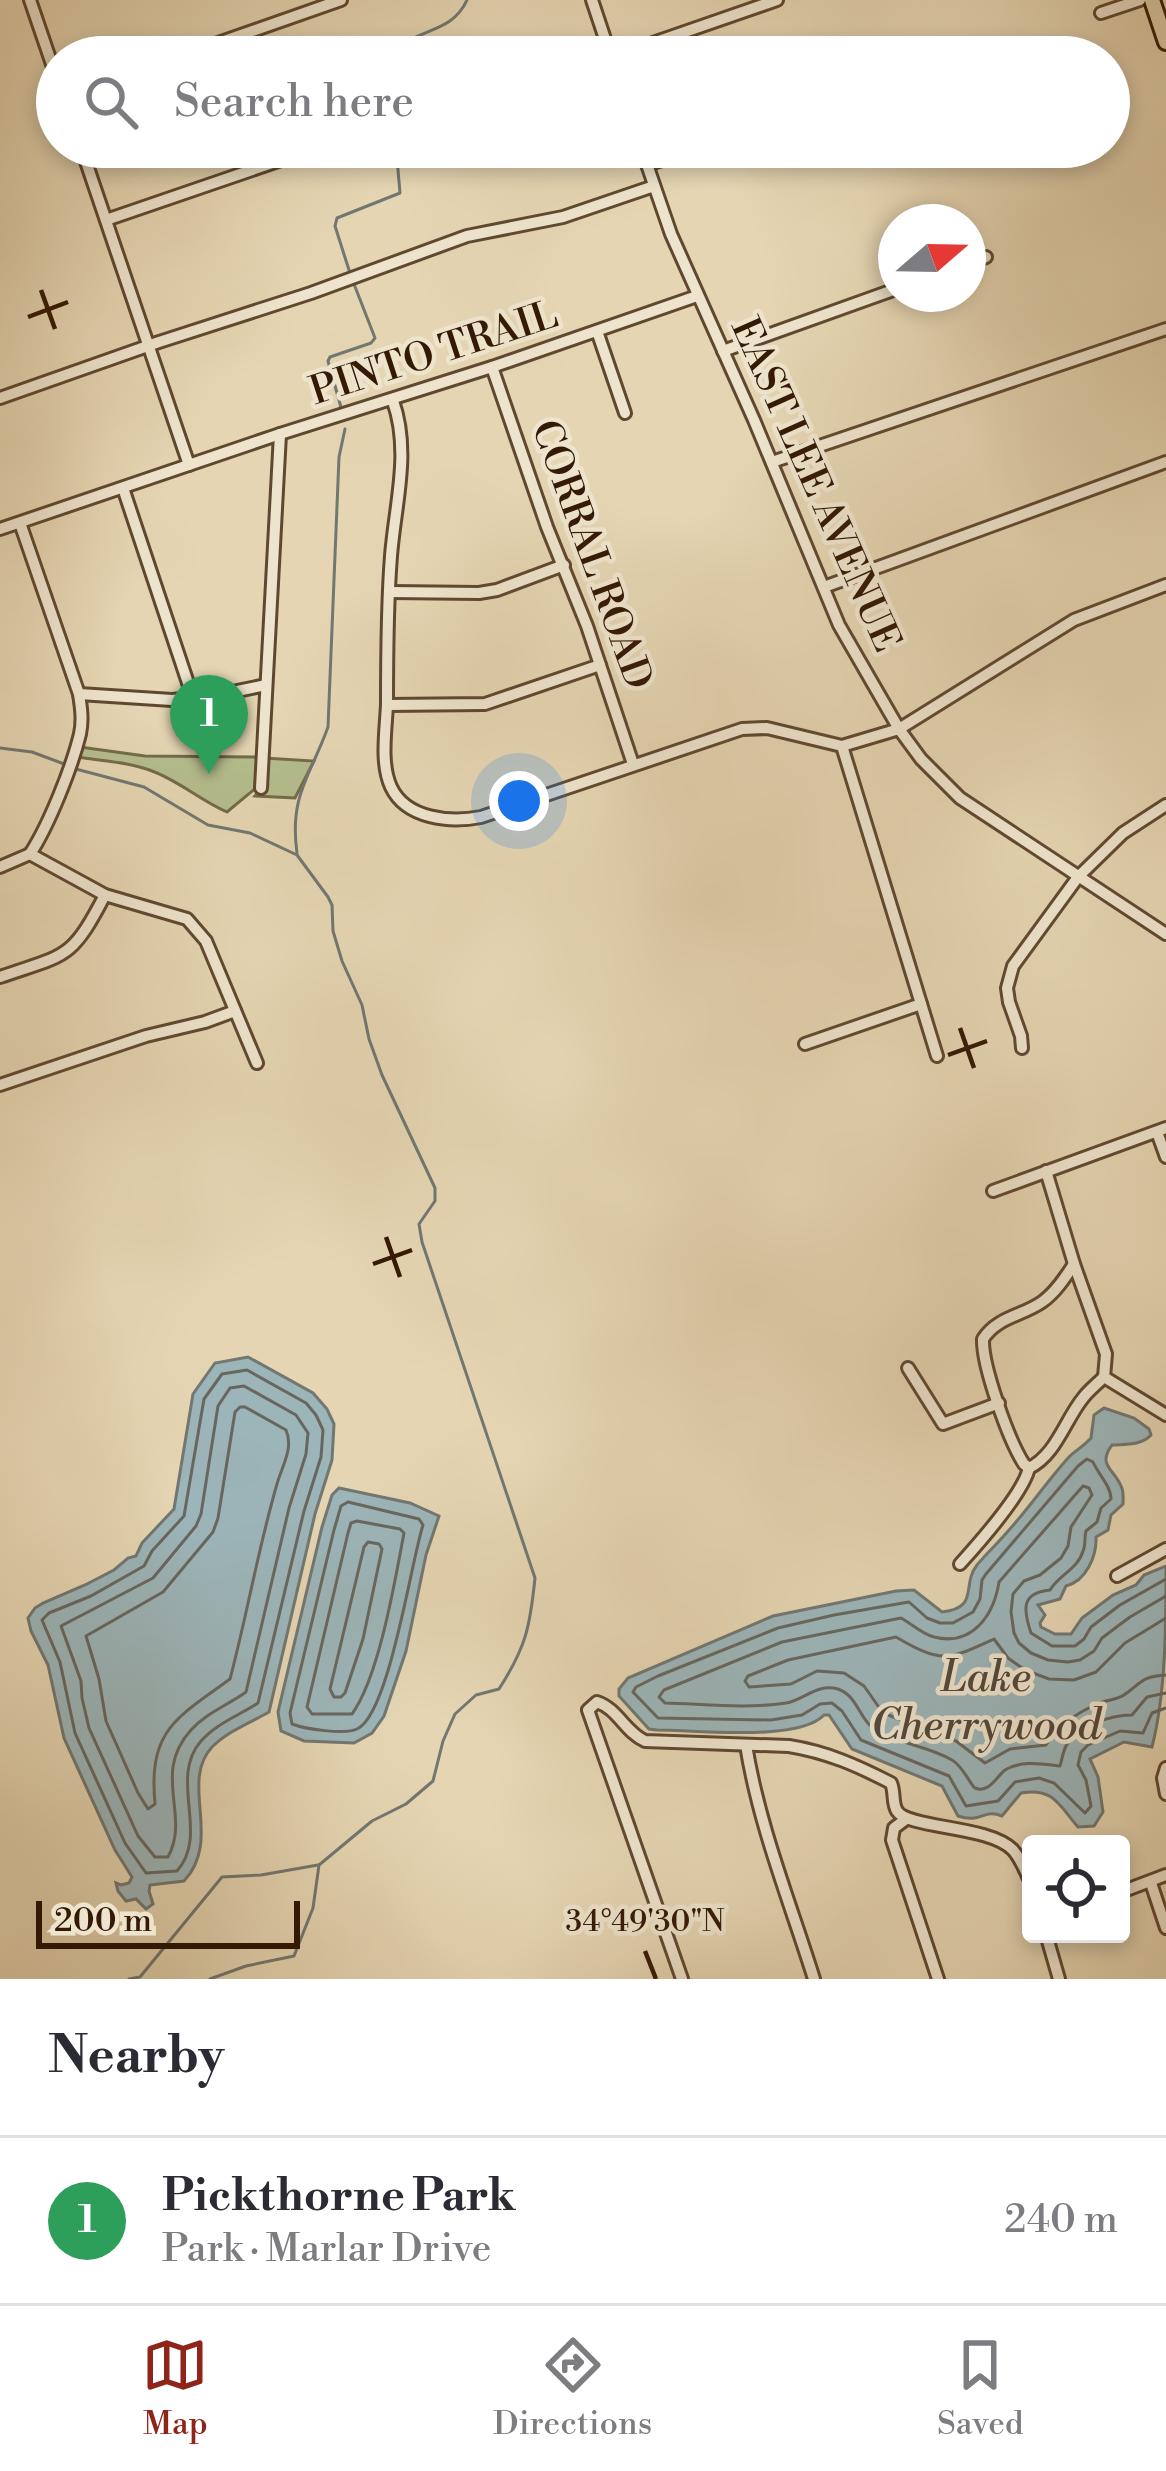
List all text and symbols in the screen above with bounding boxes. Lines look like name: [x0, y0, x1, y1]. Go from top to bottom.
search box: [36, 36, 1130, 168]
icon: search: [78, 69, 144, 135]
text: Search here: [174, 74, 414, 131]
north arrow: [878, 204, 986, 312]
street label: PINTO TRAIL: [304, 291, 564, 417]
street label: EAST LEE AVENUE: [719, 310, 911, 660]
street label: CORRAL ROAD: [520, 414, 662, 696]
pin: 1: [170, 675, 248, 774]
your location: [489, 771, 549, 831]
water label: Lake Cherrywood: [871, 1652, 1103, 1753]
map controls: [1022, 1835, 1130, 1943]
button: locate: [1022, 1835, 1130, 1943]
scale bar: [36, 1895, 300, 1948]
text: 200 m: [54, 1901, 152, 1942]
text: 34°49'30"N: [565, 1903, 725, 1941]
text: Nearby: [48, 2025, 224, 2089]
text: Pickthorne Park: [162, 2168, 516, 2225]
text: 1: [78, 2196, 96, 2245]
text: 240 m: [1004, 2196, 1118, 2245]
text: Park · Marlar Drive: [162, 2225, 492, 2274]
tab: Map: [142, 2332, 208, 2445]
tab: Directions: [493, 2332, 652, 2445]
tab: Saved: [937, 2332, 1024, 2445]

